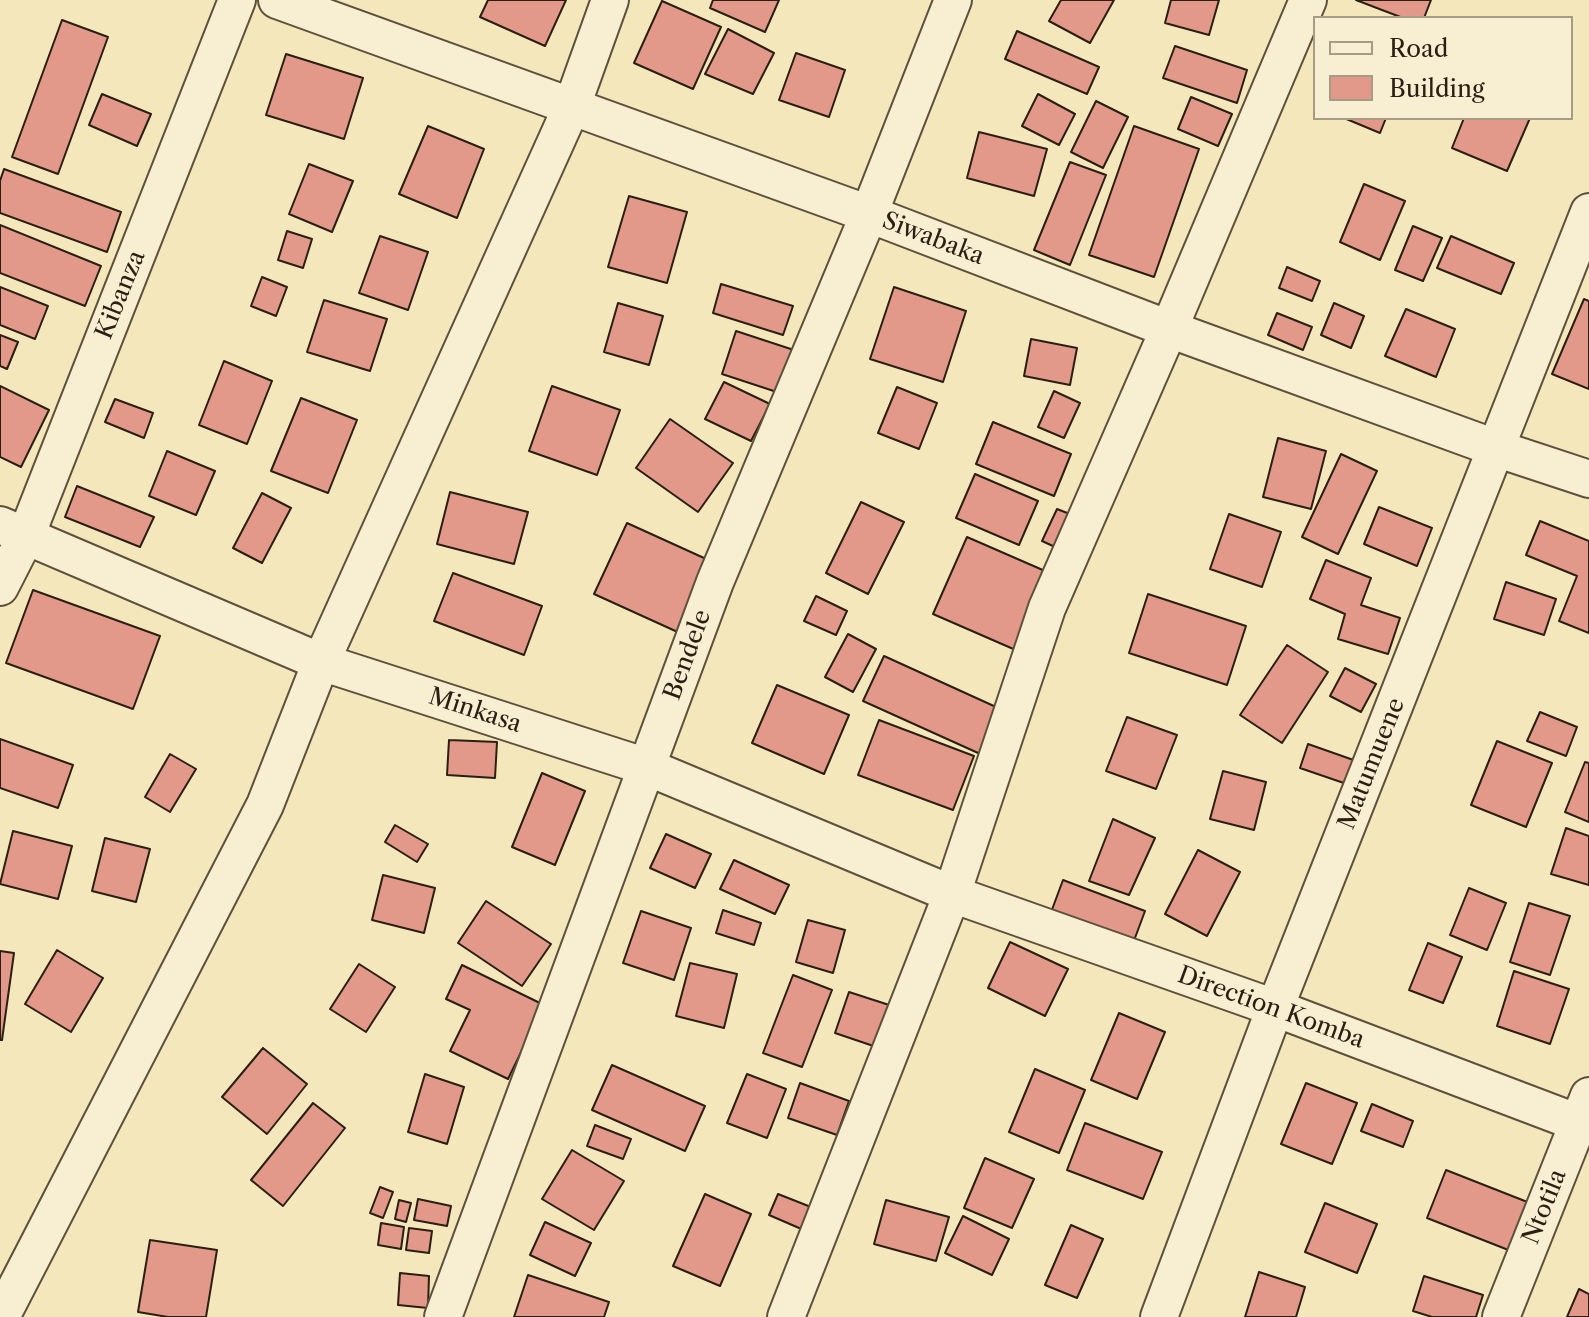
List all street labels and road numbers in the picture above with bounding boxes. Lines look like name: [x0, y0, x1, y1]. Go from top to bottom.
street label: Siwabaka: [878, 206, 988, 272]
street label: Kibanza: [90, 246, 152, 344]
street label: Bendele: [658, 606, 718, 704]
street label: Minkasa: [425, 683, 525, 739]
street label: Matumuene: [1333, 694, 1411, 834]
street label: Direction Komba: [1174, 961, 1368, 1055]
street label: Ntotila: [1517, 1165, 1573, 1249]

